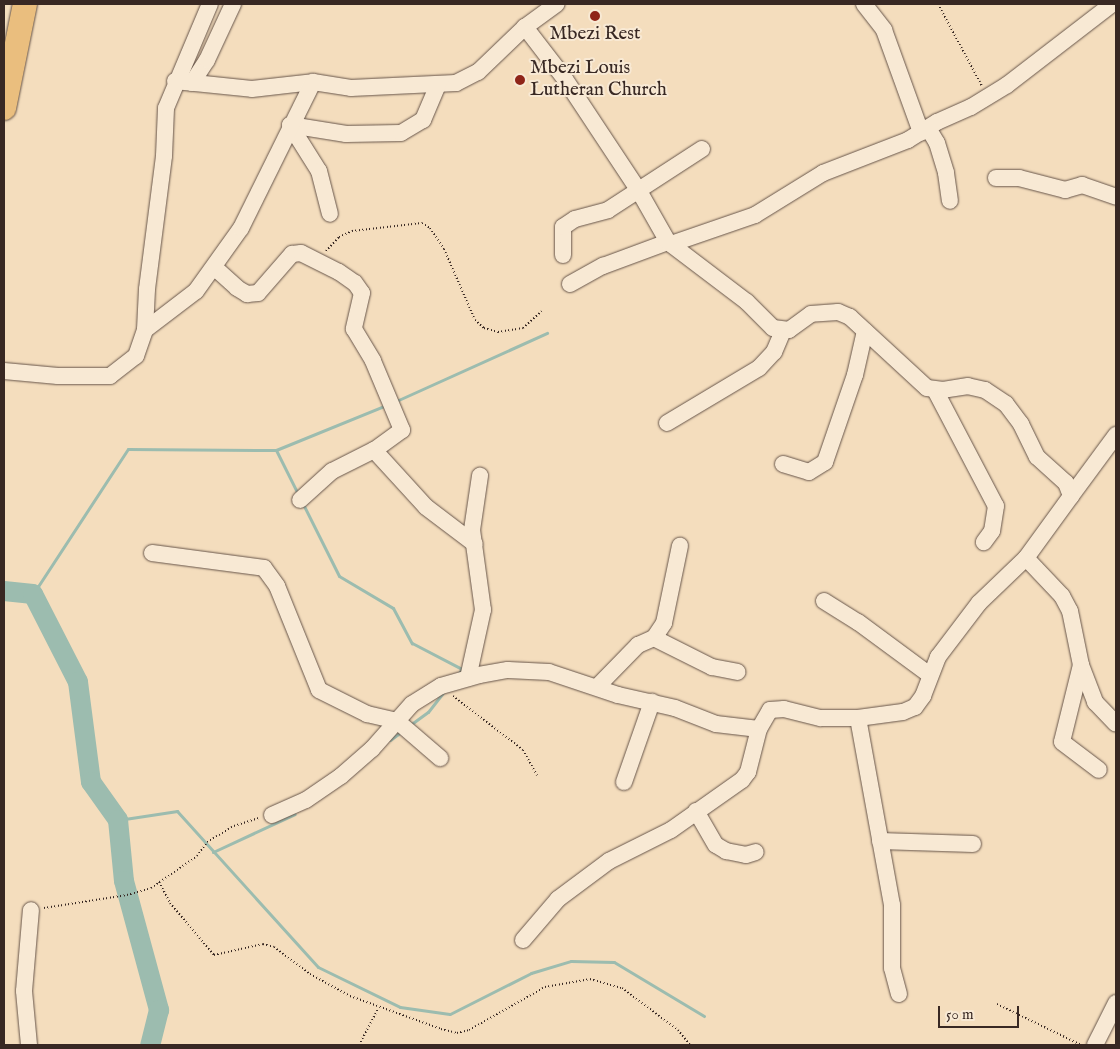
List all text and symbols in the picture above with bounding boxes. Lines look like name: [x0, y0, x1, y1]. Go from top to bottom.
marker: Mbezi Rest: [589, 10, 601, 22]
place label: Mbezi Rest: [549, 24, 641, 46]
place label: Mbezi Louis Lutheran Church: [530, 58, 667, 102]
marker: Mbezi Louis Lutheran Church: [514, 74, 526, 86]
scale bar: [940, 996, 1021, 1028]
text: 50 m: [946, 1005, 974, 1024]

